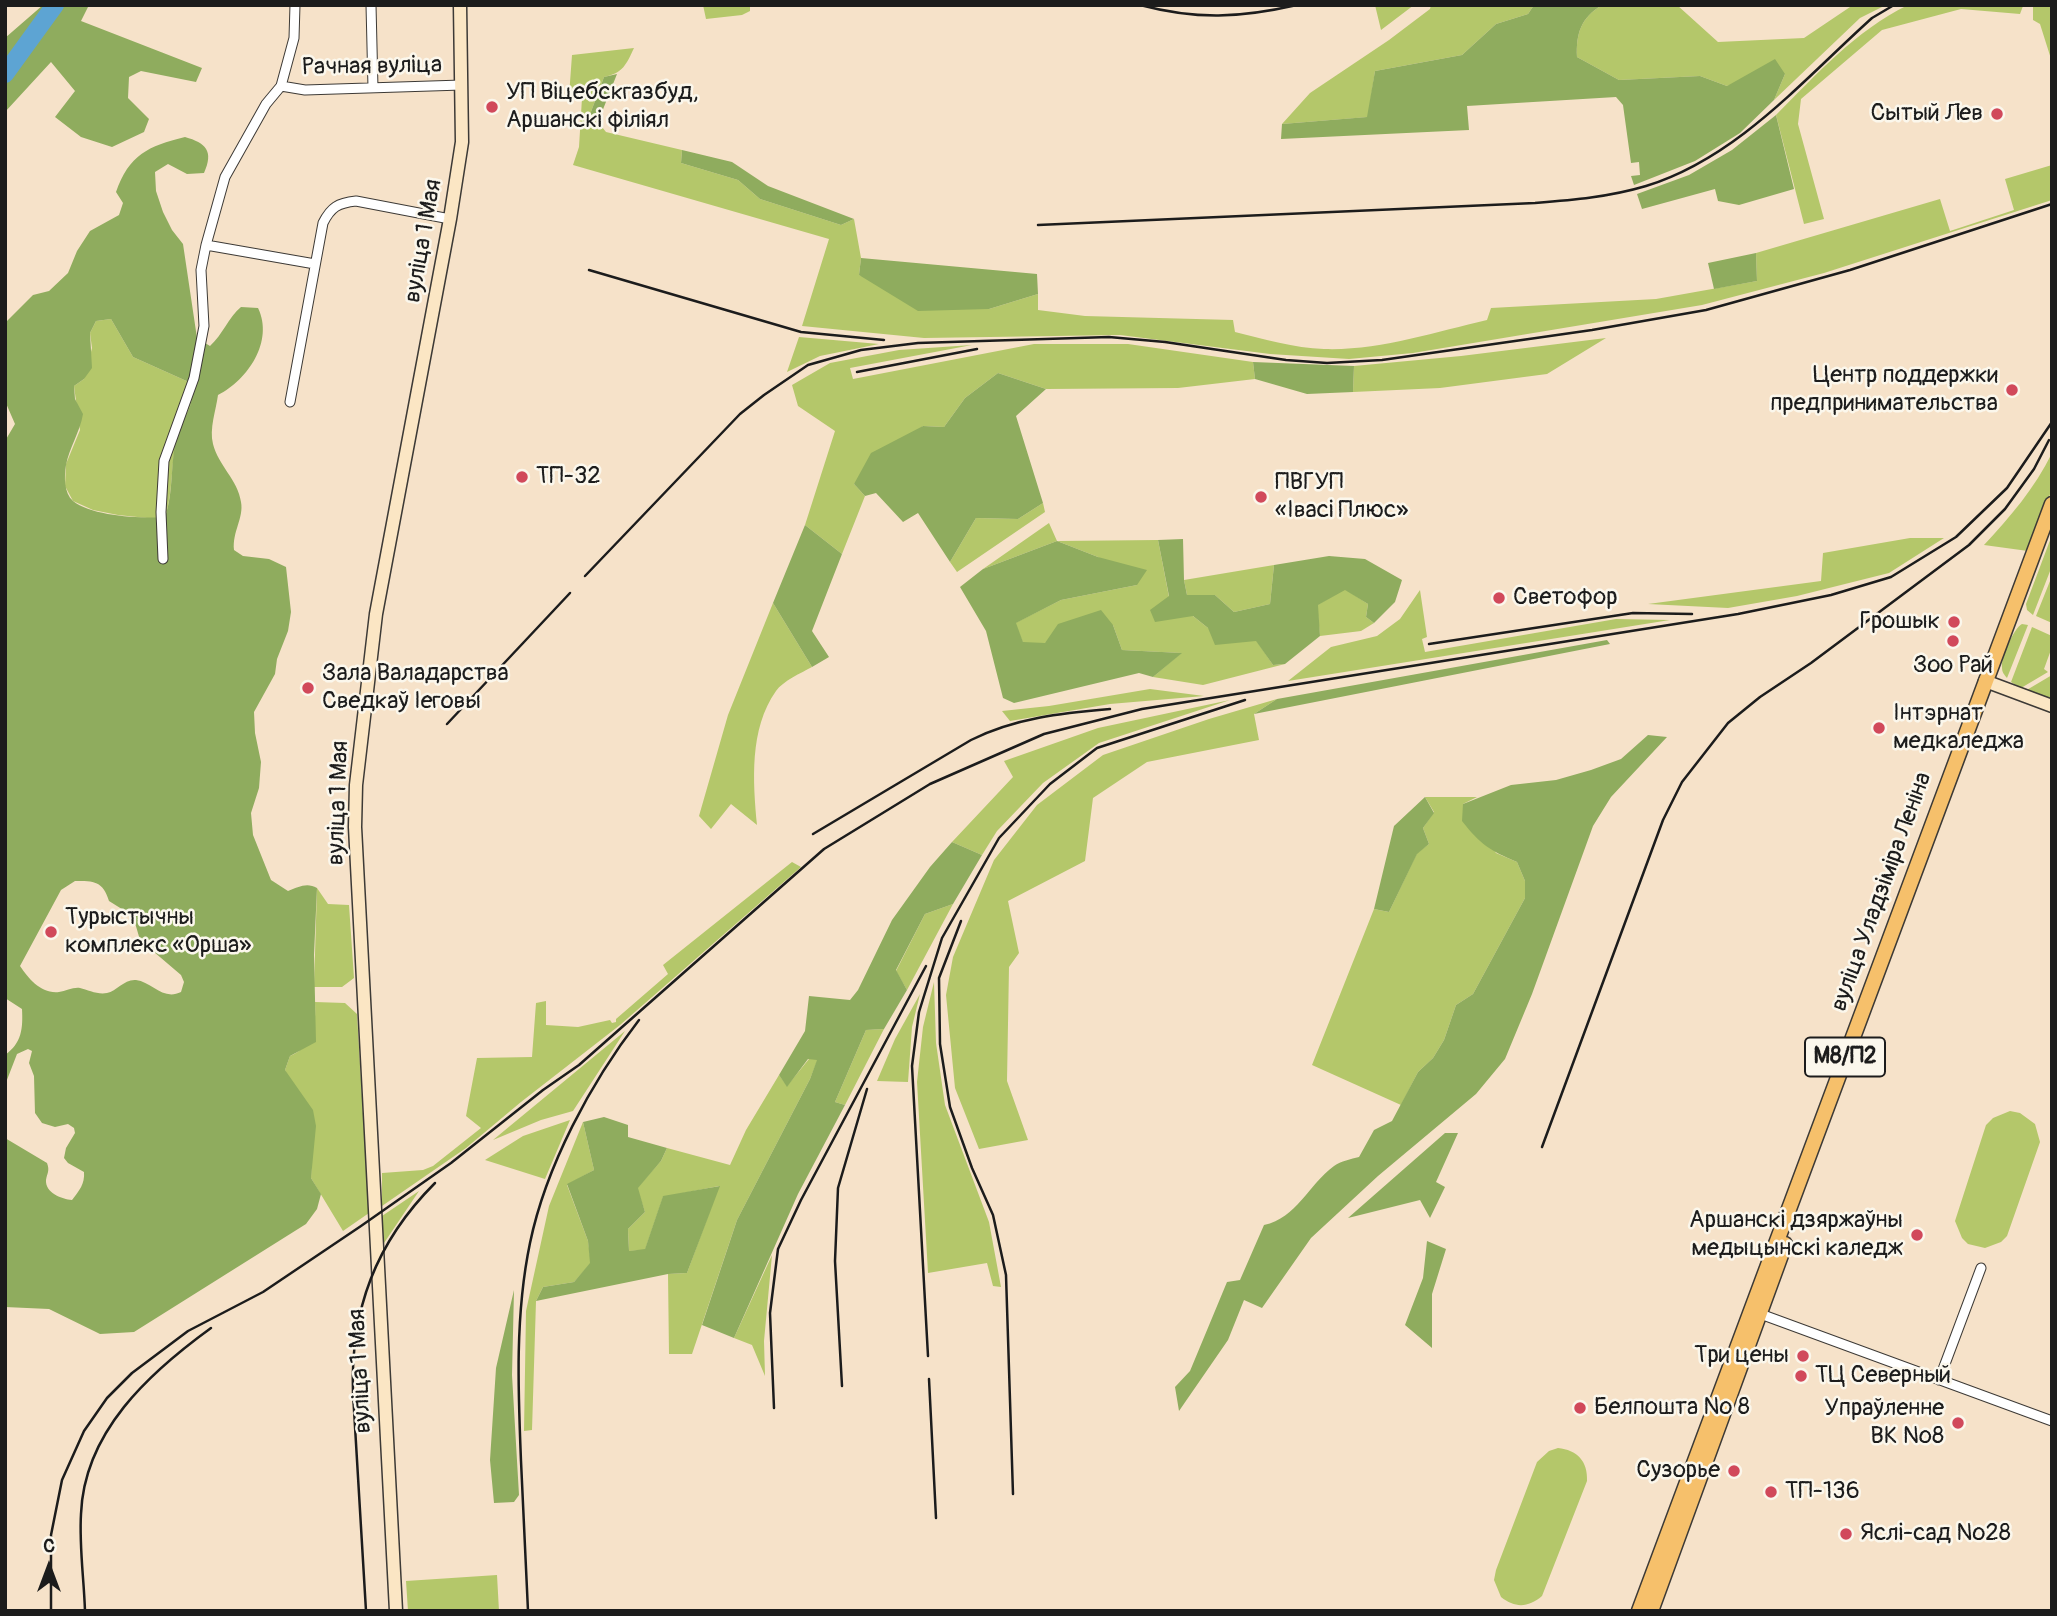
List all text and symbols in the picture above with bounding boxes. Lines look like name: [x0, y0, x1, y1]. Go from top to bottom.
street label: Рачная вуліца: [302, 51, 442, 83]
place label: УП Віцебскгазбуд, Аршанскі філіял: [506, 79, 699, 135]
marker: УП Віцебскгазбуд, Аршанскі філіял: [484, 99, 500, 115]
place label: Сытый Лев: [1871, 100, 1983, 128]
marker: Сытый Лев: [1989, 106, 2005, 122]
street label: вуліца 1 Мая: [399, 177, 449, 305]
place label: Центр поддержки предпринимательства: [1770, 362, 1998, 418]
marker: Центр поддержки предпринимательства: [2004, 382, 2020, 398]
place label: ТП-32: [536, 463, 601, 491]
marker: ТП-32: [514, 469, 530, 485]
place label: ПВГУП «Івасі Плюс»: [1275, 469, 1408, 525]
marker: ПВГУП «Івасі Плюс»: [1253, 489, 1269, 505]
place label: Светофор: [1513, 584, 1618, 612]
marker: Светофор: [1491, 590, 1507, 606]
place label: Грошык: [1859, 608, 1940, 636]
marker: Грошык: [1946, 614, 1962, 630]
marker: Зоо Рай: [1945, 633, 1961, 649]
place label: Зоо Рай: [1913, 652, 1993, 680]
place label: Зала Валадарства Сведкаў Іеговы: [322, 660, 509, 716]
marker: Зала Валадарства Сведкаў Іеговы: [300, 680, 316, 696]
place label: Інтэрнат медкаледжа: [1893, 700, 2024, 756]
marker: Інтэрнат медкаледжа: [1871, 720, 1887, 736]
street label: вуліца 1 Мая: [322, 740, 356, 866]
street label: вуліца Уладзіміра Леніна: [1825, 769, 1939, 1015]
place label: Турыстычны комплекс «Орша»: [65, 904, 251, 960]
marker: Турыстычны комплекс «Орша»: [43, 924, 59, 940]
road number: М8/П2: [1805, 1038, 1885, 1076]
place label: Аршанскі дзяржаўны медыцынскі каледж: [1689, 1207, 1903, 1263]
marker: Аршанскі дзяржаўны медыцынскі каледж: [1909, 1227, 1925, 1243]
street label: вуліца 1 Мая: [343, 1308, 379, 1434]
place label: Три цены: [1694, 1342, 1789, 1370]
marker: Три цены: [1795, 1348, 1811, 1364]
place label: ТЦ Северный: [1815, 1362, 1951, 1390]
marker: ТЦ Северный: [1793, 1368, 1809, 1384]
place label: Белпошта № 8: [1594, 1394, 1750, 1422]
place label: Упраўленне ВК №8: [1824, 1395, 1944, 1451]
marker: Белпошта № 8: [1572, 1400, 1588, 1416]
marker: Упраўленне ВК №8: [1950, 1415, 1966, 1431]
place label: Сузорье: [1636, 1457, 1720, 1485]
marker: Сузорье: [1726, 1463, 1742, 1479]
place label: ТП-136: [1785, 1478, 1860, 1506]
marker: ТП-136: [1763, 1484, 1779, 1500]
place label: Яслі-сад №28: [1860, 1520, 2011, 1548]
marker: Яслі-сад №28: [1838, 1526, 1854, 1542]
north arrow: [14, 1532, 84, 1602]
text: С: [43, 1534, 55, 1558]

